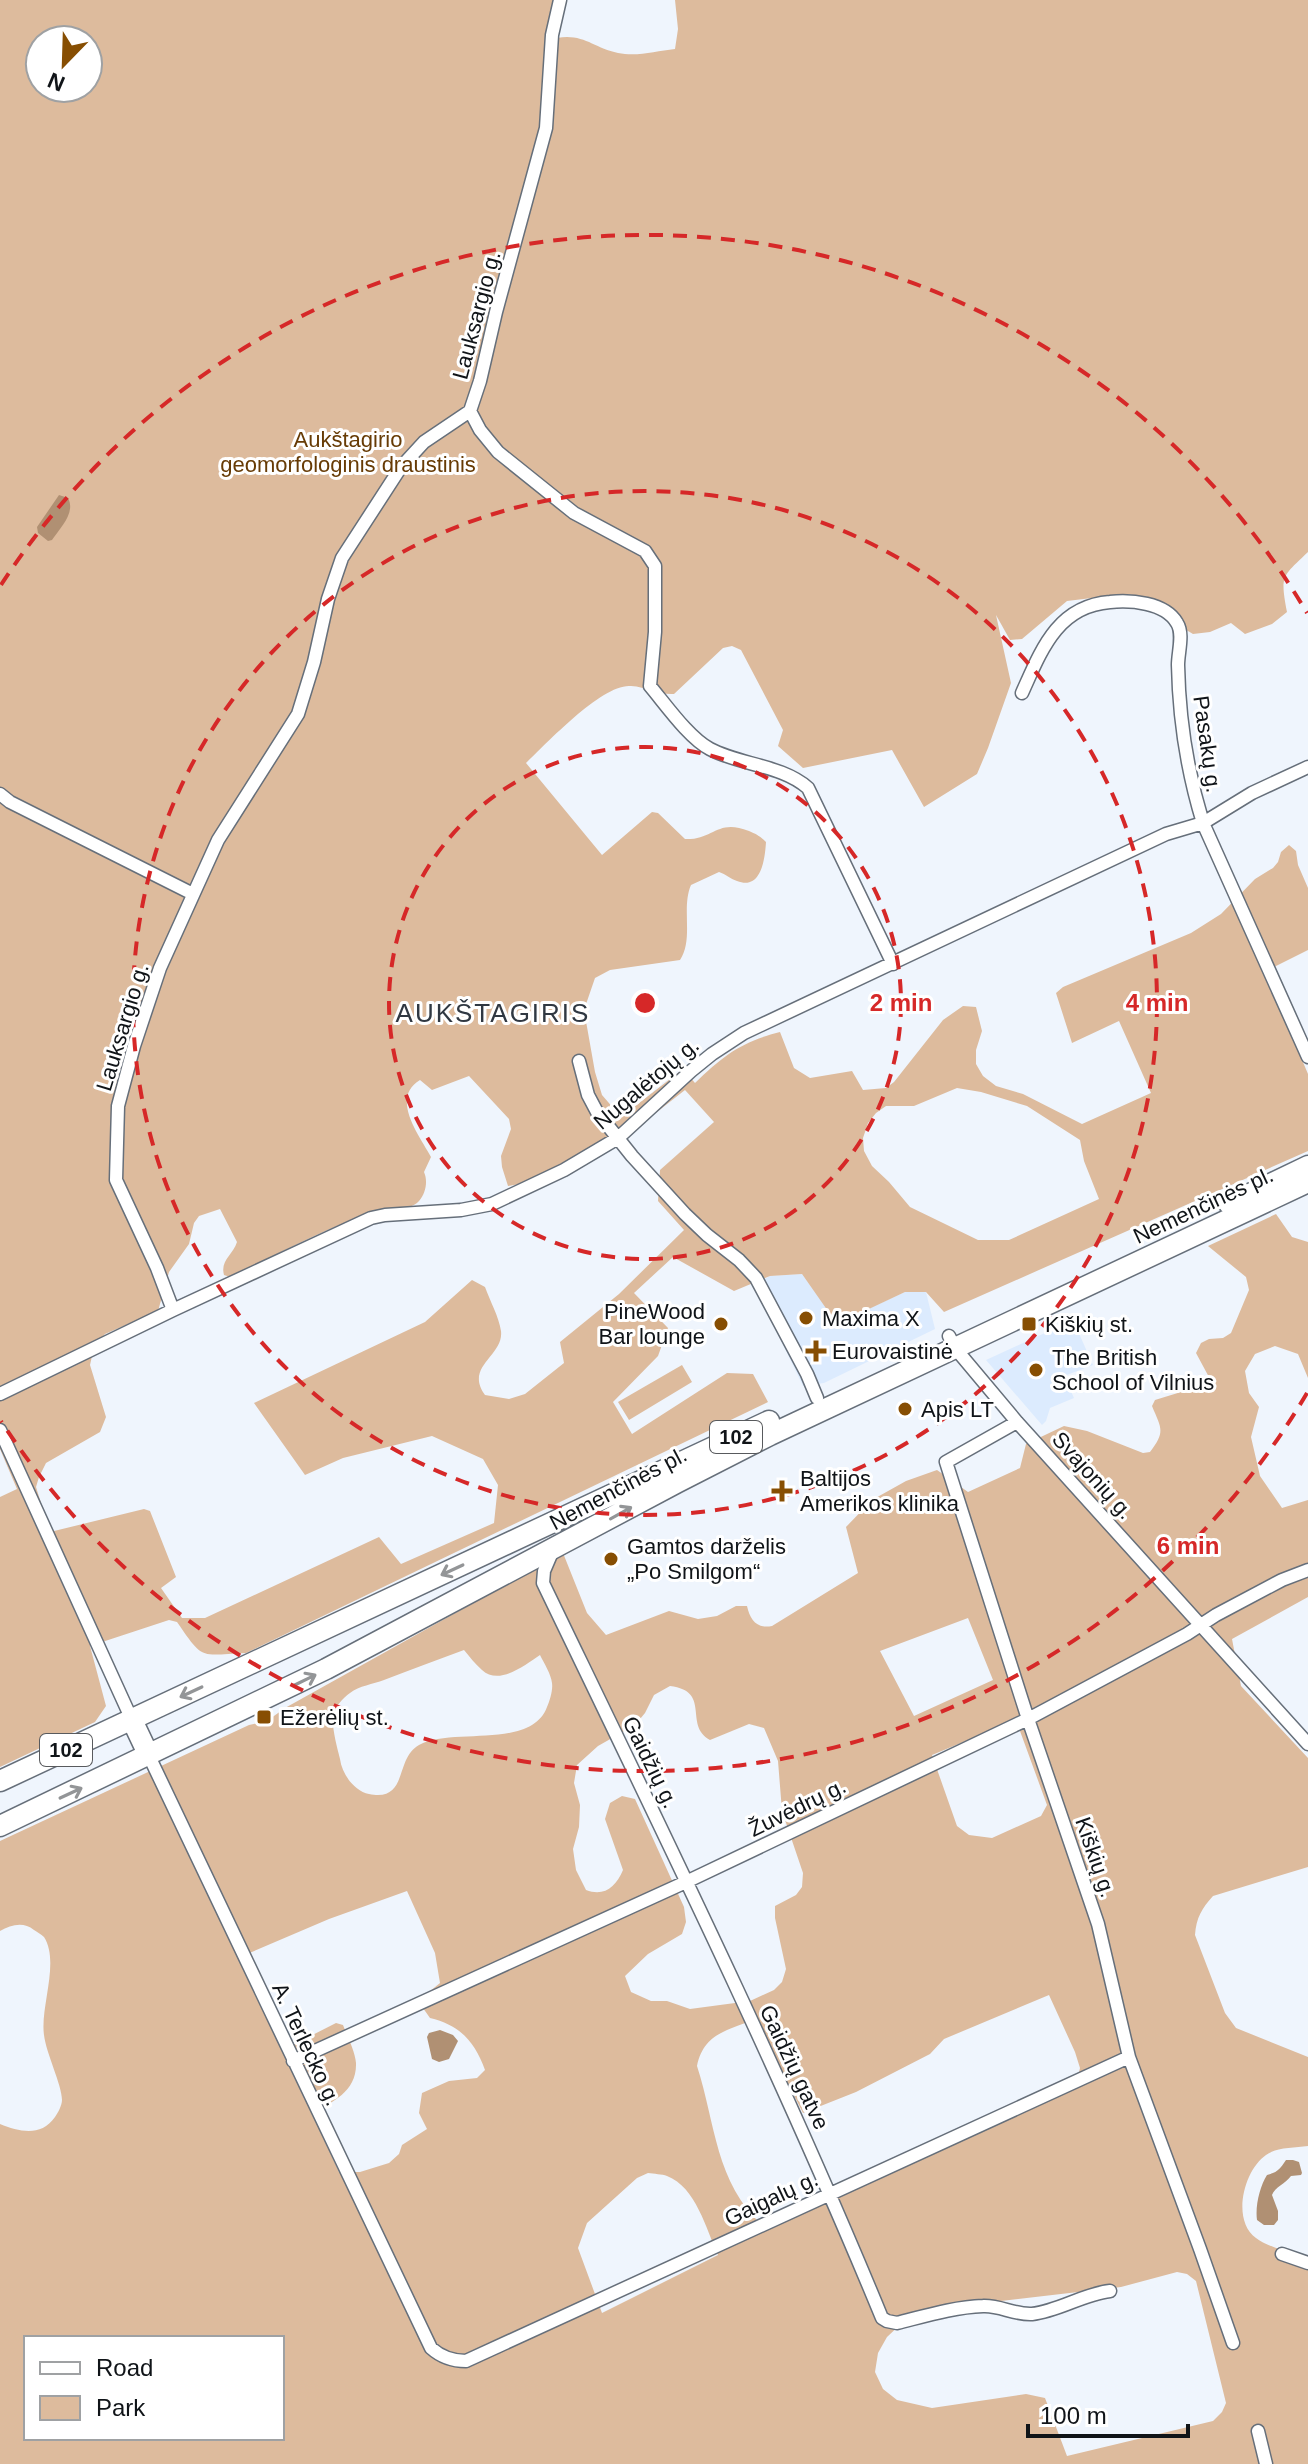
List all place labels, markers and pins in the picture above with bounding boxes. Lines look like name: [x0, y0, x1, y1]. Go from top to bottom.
centre of rings: [631, 989, 659, 1017]
place label: PineWood Bar lounge: [599, 1299, 705, 1349]
place label: Maxima X: [822, 1306, 920, 1331]
marker: Maxima X: [797, 1309, 815, 1327]
place label: Kiškių st.: [1045, 1312, 1133, 1337]
marker: PineWood Bar lounge: [712, 1315, 730, 1333]
marker: Kiškių st.: [1020, 1315, 1038, 1333]
place label: Eurovaistinė: [832, 1339, 953, 1364]
marker: Eurovaistinė: [807, 1342, 825, 1360]
place label: The British School of Vilnius: [1052, 1345, 1214, 1395]
marker: The British School of Vilnius: [1027, 1361, 1045, 1379]
place label: Apis LT: [921, 1397, 994, 1422]
marker: Apis LT: [896, 1400, 914, 1418]
place label: Baltijos Amerikos klinika: [800, 1466, 960, 1516]
marker: Baltijos Amerikos klinika: [771, 1480, 793, 1502]
place label: Gamtos darželis „Po Smilgom“: [627, 1534, 786, 1584]
marker: Gamtos darželis „Po Smilgom“: [602, 1550, 620, 1568]
place label: Ežerėlių st.: [280, 1705, 389, 1730]
marker: Ežerėlių st.: [255, 1708, 273, 1726]

